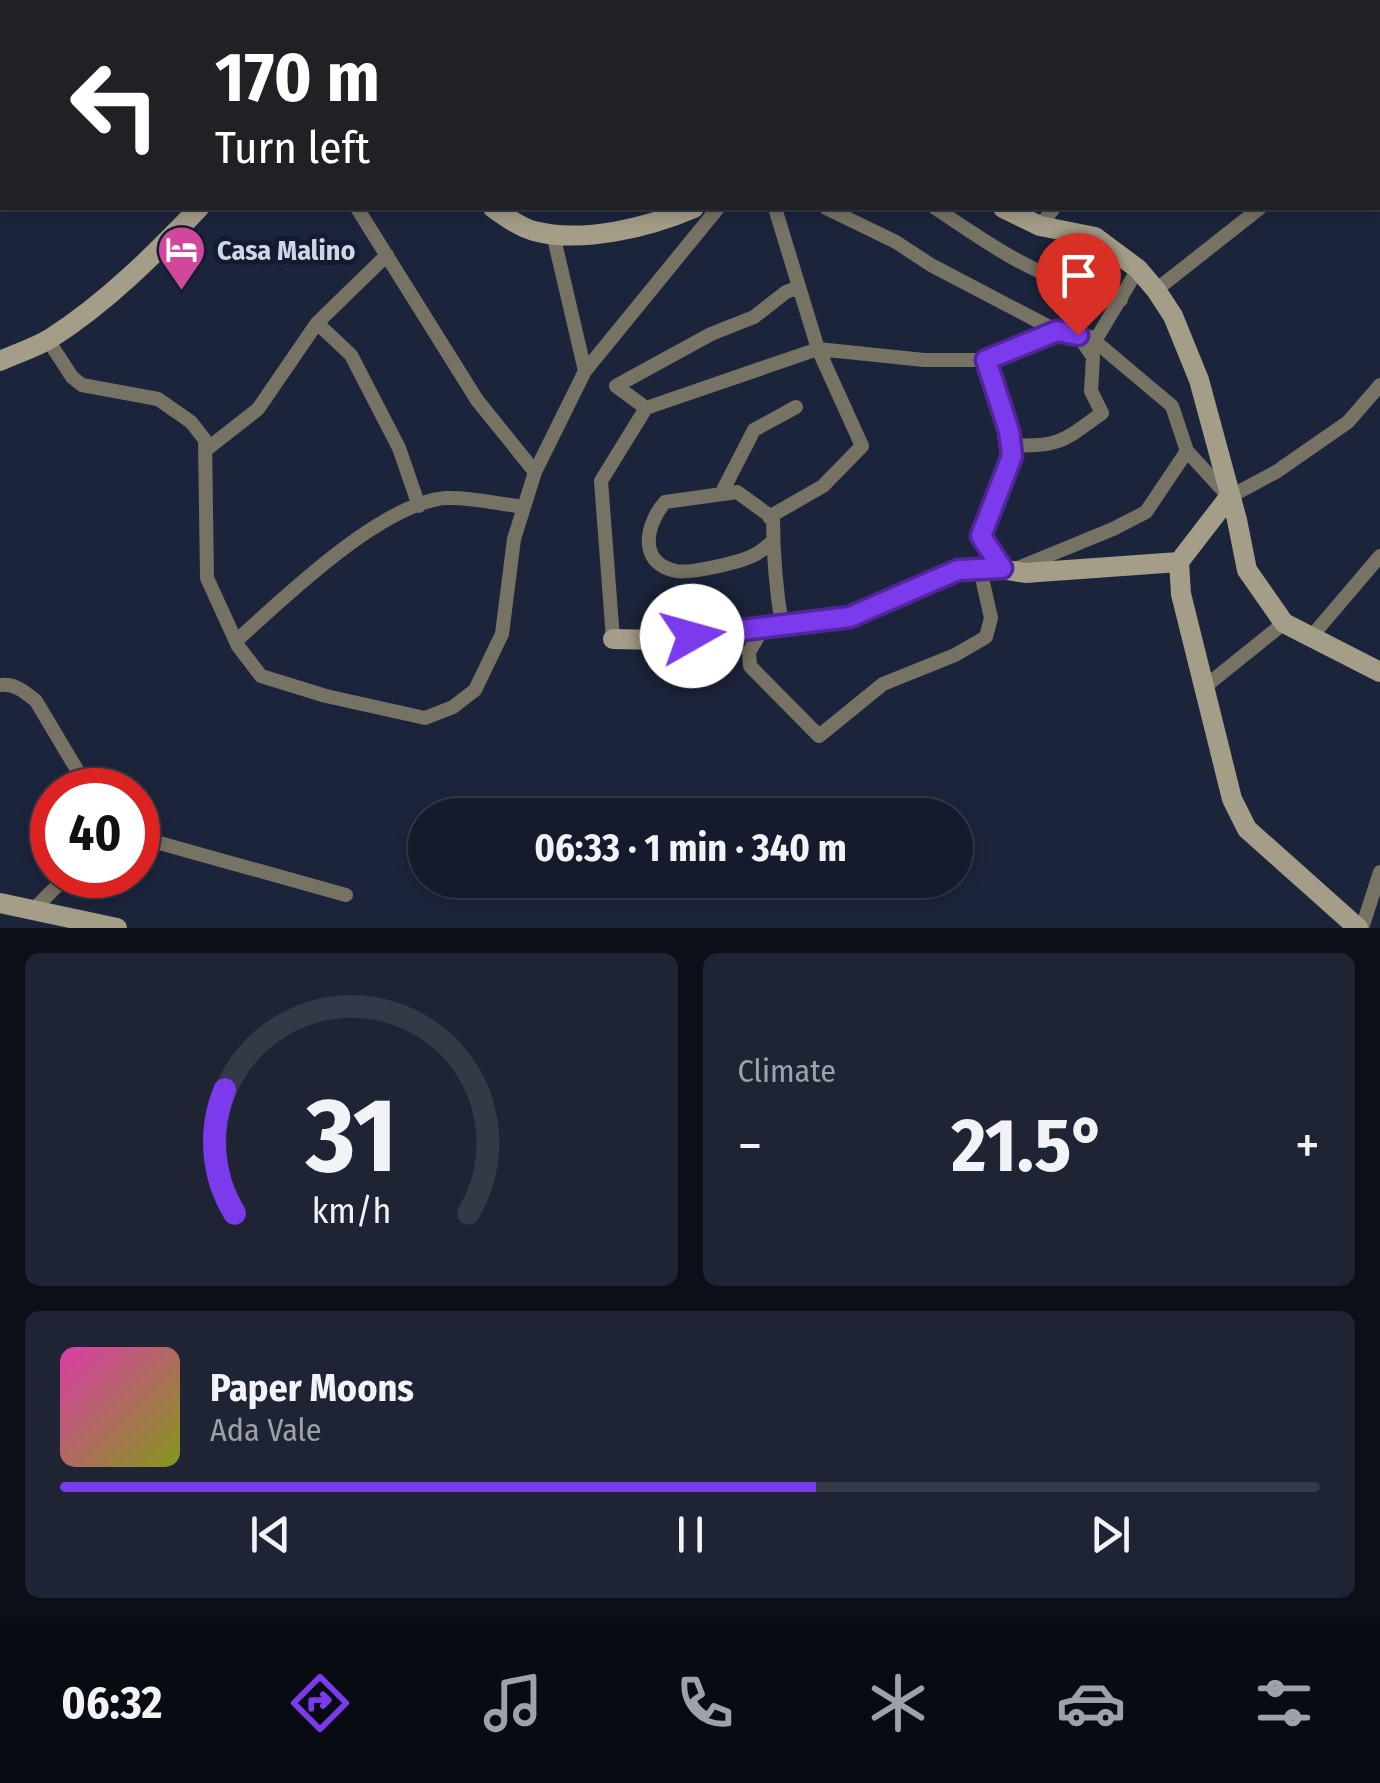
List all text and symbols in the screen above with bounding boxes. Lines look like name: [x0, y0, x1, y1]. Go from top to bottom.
text: 170 m: [215, 36, 380, 120]
icon: left: [50, 40, 180, 170]
text: Turn left: [215, 121, 370, 175]
hotel icon: Casa Malino: [156, 224, 208, 292]
pin: [1036, 233, 1121, 336]
place label: Casa Malino: [217, 234, 355, 267]
icon: arrive: [1051, 248, 1106, 303]
position arrow: [640, 584, 744, 688]
speed limit sign: 40: [30, 768, 160, 898]
text: 06:33 · 1 min · 340 m: [534, 825, 847, 871]
text: Climate: [738, 1052, 836, 1090]
text: 31: [305, 1074, 397, 1199]
text: 21.5°: [952, 1101, 1106, 1191]
text: −: [738, 1113, 762, 1179]
text: +: [1295, 1113, 1320, 1179]
text: km/h: [311, 1190, 391, 1232]
text: Paper Moons: [210, 1365, 414, 1411]
text: Ada Vale: [210, 1411, 322, 1449]
icon: previous: [243, 1507, 298, 1562]
icon: pause: [663, 1507, 718, 1562]
icon: next: [1083, 1507, 1138, 1562]
icon: directions: [285, 1668, 355, 1738]
icon: music: [478, 1668, 548, 1738]
icon: phone: [670, 1668, 740, 1738]
icon: climate: [863, 1668, 933, 1738]
icon: car: [1056, 1668, 1126, 1738]
icon: filters: [1249, 1668, 1319, 1738]
text: 06:32: [61, 1676, 162, 1730]

